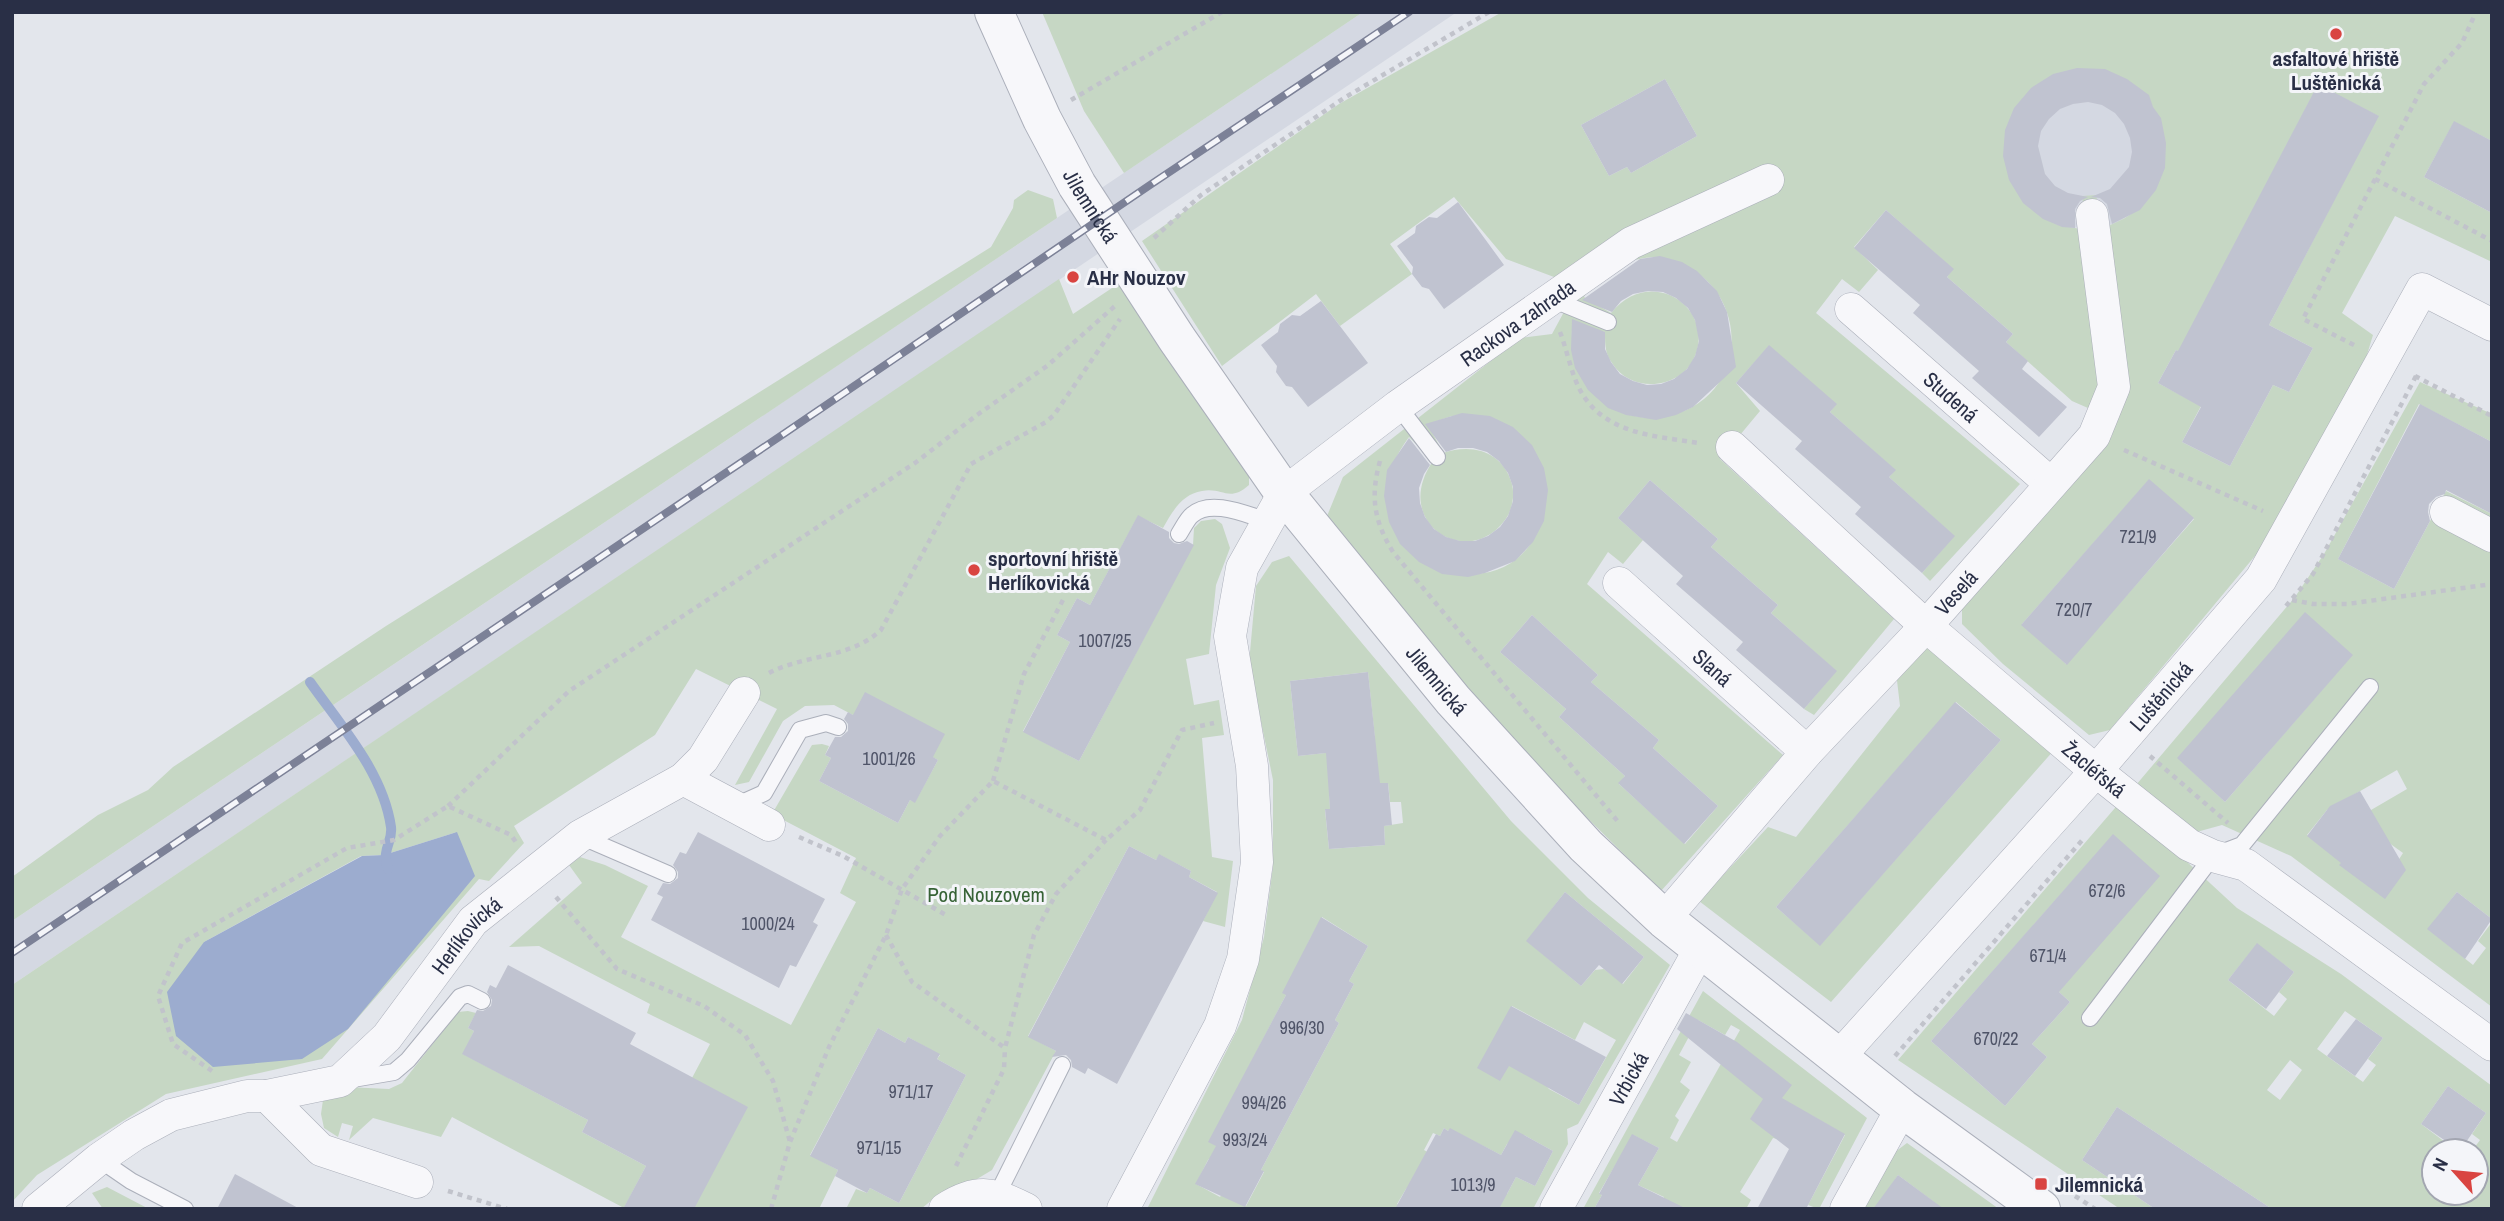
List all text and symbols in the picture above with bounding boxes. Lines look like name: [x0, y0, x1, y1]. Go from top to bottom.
marker: asfaltové hřiště Luštěnická: [2328, 26, 2344, 42]
place label: asfaltové hřiště Luštěnická: [2273, 44, 2399, 97]
street label: Jilemnická: [1057, 164, 1125, 249]
place label: AHr Nouzov: [1087, 263, 1186, 292]
marker: AHr Nouzov: [1065, 269, 1081, 285]
street label: Rackova zahrada: [1454, 272, 1581, 373]
street label: Studená: [1917, 365, 1985, 429]
house number: 721/9: [2120, 524, 2156, 549]
place label: sportovní hřiště Herlíkovická: [988, 544, 1118, 597]
marker: sportovní hřiště Herlíkovická: [966, 562, 982, 578]
street label: Veselá: [1928, 563, 1984, 621]
house number: 720/7: [2056, 597, 2092, 622]
house number: 1007/25: [1078, 628, 1132, 653]
street label: Jilemnická: [1400, 639, 1475, 722]
street label: Slaná: [1687, 642, 1739, 693]
street label: Luštěnická: [2122, 654, 2199, 737]
street label: Žacléřská: [2056, 734, 2133, 804]
house number: 1001/26: [862, 746, 916, 771]
house number: 672/6: [2089, 878, 2125, 903]
park label: Pod Nouzovem: [927, 880, 1045, 909]
street label: Herlíkovická: [424, 889, 508, 980]
house number: 1000/24: [741, 911, 795, 936]
house number: 671/4: [2030, 943, 2066, 968]
house number: 996/30: [1279, 1015, 1325, 1040]
house number: 670/22: [1973, 1026, 2019, 1051]
street label: Vrbická: [1602, 1046, 1655, 1111]
house number: 971/17: [888, 1079, 934, 1104]
house number: 994/26: [1241, 1090, 1287, 1115]
house number: 993/24: [1222, 1127, 1268, 1152]
house number: 971/15: [856, 1135, 902, 1160]
north arrow: [2420, 1137, 2490, 1207]
text: N: [2426, 1153, 2454, 1175]
place label: Jilemnická: [2055, 1170, 2143, 1199]
house number: 1013/9: [1450, 1172, 1496, 1197]
marker: Jilemnická: [2033, 1176, 2049, 1192]

